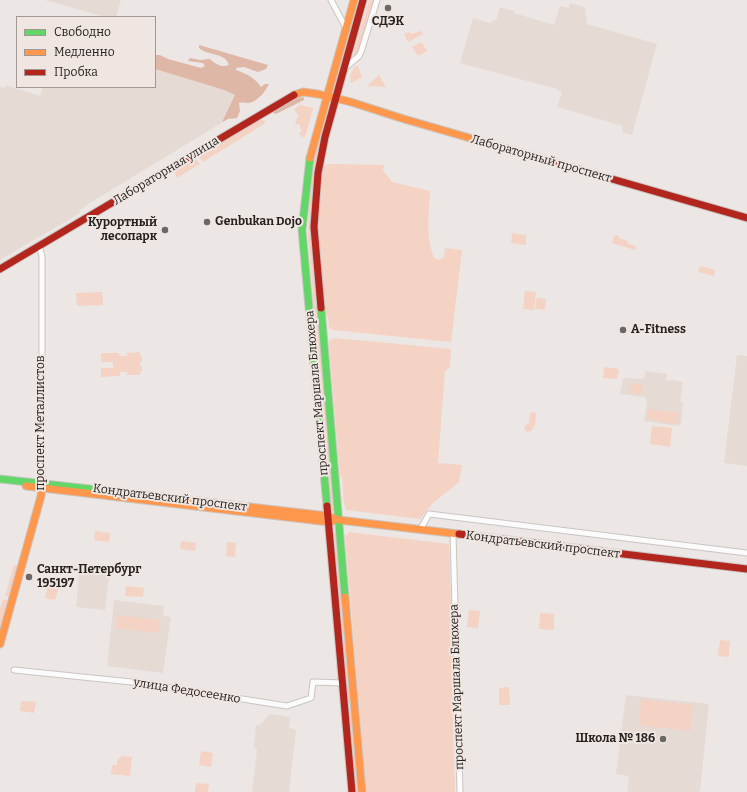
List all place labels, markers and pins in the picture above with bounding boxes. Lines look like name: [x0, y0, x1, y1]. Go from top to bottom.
marker: СДЭК: [383, 3, 393, 13]
place label: СДЭК: [372, 15, 404, 29]
place label: Genbukan Dojo: [215, 215, 302, 229]
place label: Курортный лесопарк: [88, 216, 157, 244]
marker: Genbukan Dojo: [202, 217, 212, 227]
marker: Курортный лесопарк: [160, 225, 170, 235]
place label: A-Fitness: [631, 323, 686, 337]
marker: A-Fitness: [618, 325, 628, 335]
place label: Санкт-Петербург 195197: [37, 563, 141, 591]
marker: Санкт-Петербург 195197: [24, 572, 34, 582]
place label: Школа № 186: [576, 732, 655, 746]
marker: Школа № 186: [658, 734, 668, 744]

